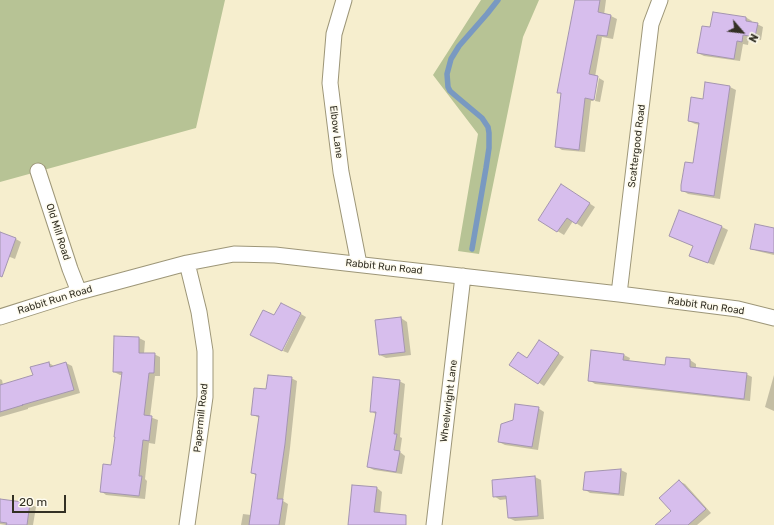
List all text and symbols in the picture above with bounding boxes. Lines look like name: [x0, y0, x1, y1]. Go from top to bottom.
north arrow: [722, 12, 762, 52]
text: N: [745, 31, 761, 44]
street label: Scattergood Road: [626, 104, 648, 188]
street label: Elbow Lane: [327, 105, 345, 159]
street label: Old Mill Road: [43, 202, 73, 262]
street label: Rabbit Run Road: [345, 257, 423, 277]
street label: Rabbit Run Road: [16, 283, 94, 317]
street label: Rabbit Run Road: [667, 295, 745, 317]
street label: Wheelwright Lane: [438, 359, 460, 443]
street label: Papermill Road: [191, 383, 211, 453]
scale bar: [14, 487, 68, 513]
text: 20 m: [19, 495, 47, 509]

